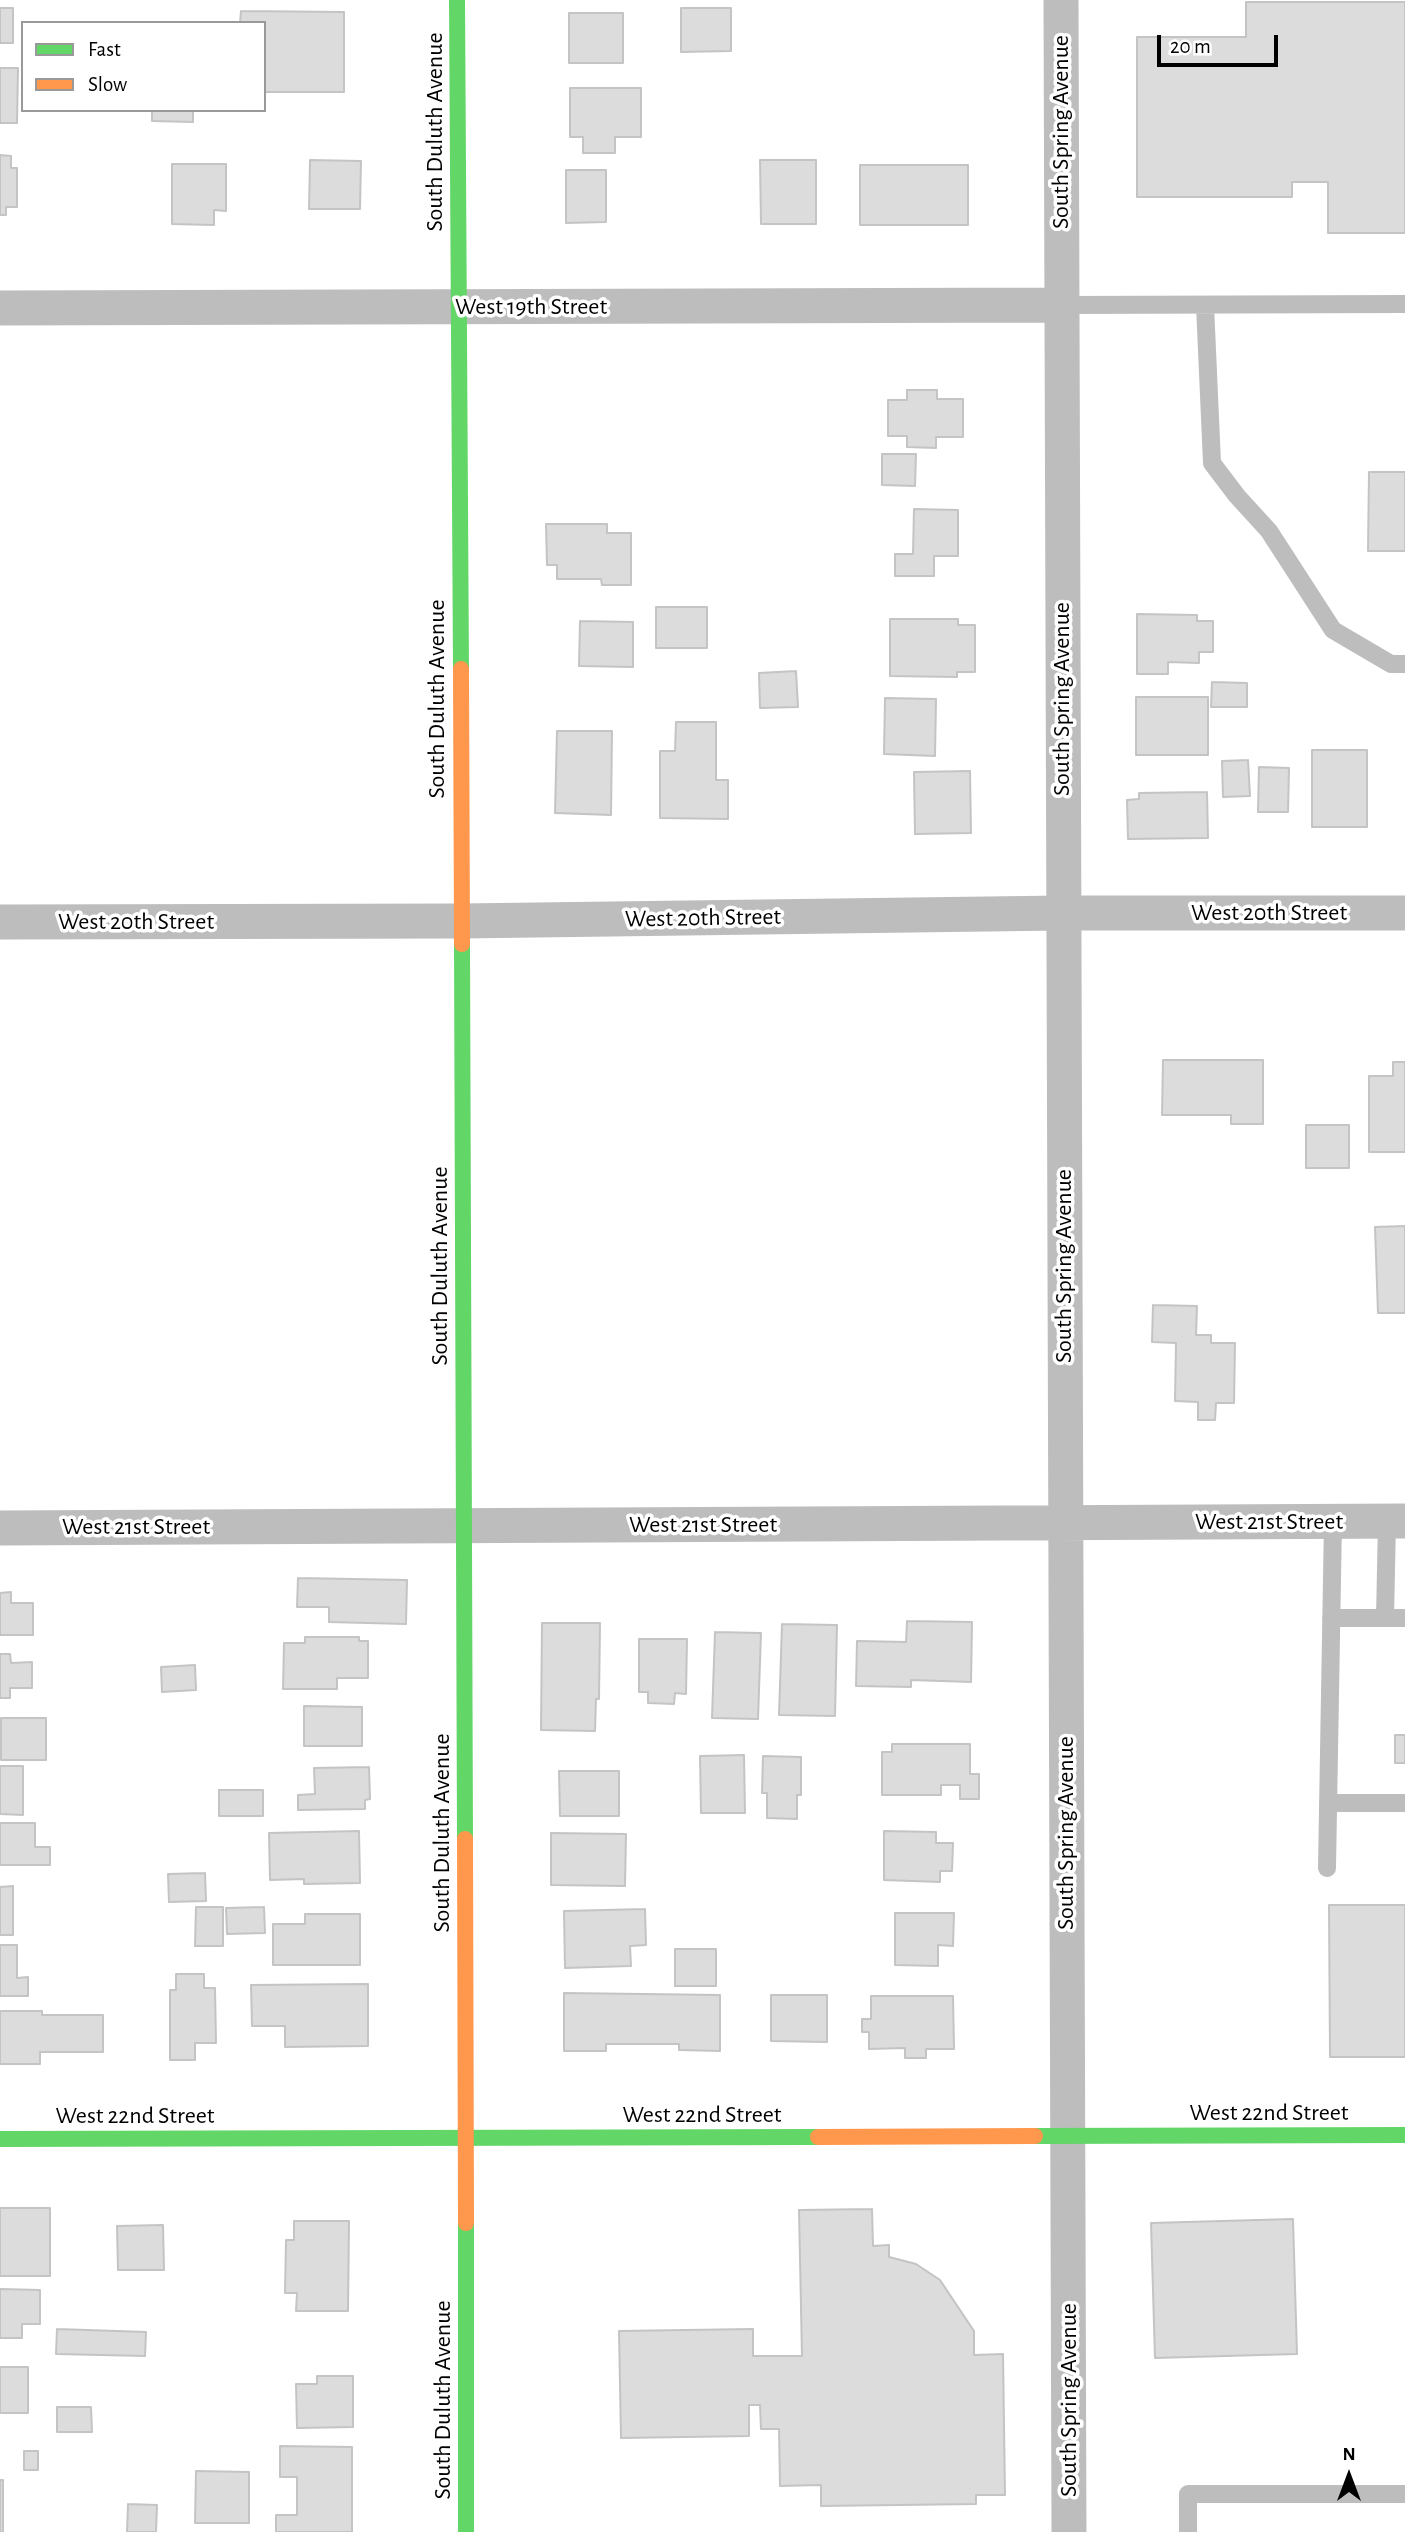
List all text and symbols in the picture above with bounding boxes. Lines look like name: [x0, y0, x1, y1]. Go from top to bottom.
legend: [21, 21, 266, 112]
scale bar: [1160, 21, 1281, 65]
street label: South Duluth Avenue: [421, 33, 449, 231]
street label: South Spring Avenue: [1047, 35, 1075, 229]
text: 20 m: [1170, 36, 1211, 57]
text: Fast: [88, 39, 121, 60]
text: Slow: [88, 74, 127, 95]
street label: West 19th Street: [455, 293, 607, 321]
street label: South Duluth Avenue: [423, 600, 451, 798]
street label: South Spring Avenue: [1048, 602, 1076, 796]
street label: West 20th Street: [1191, 899, 1347, 927]
street label: West 20th Street: [625, 902, 781, 934]
street label: West 20th Street: [58, 908, 214, 936]
street label: South Duluth Avenue: [426, 1167, 454, 1365]
street label: South Spring Avenue: [1050, 1169, 1078, 1363]
street label: West 21st Street: [1195, 1508, 1343, 1536]
street label: West 21st Street: [629, 1511, 777, 1539]
street label: West 21st Street: [62, 1513, 210, 1541]
street label: South Duluth Avenue: [428, 1734, 456, 1932]
street label: South Spring Avenue: [1052, 1736, 1080, 1930]
street label: West 22nd Street: [1189, 2099, 1349, 2127]
street label: West 22nd Street: [622, 2101, 782, 2129]
street label: West 22nd Street: [55, 2102, 215, 2130]
street label: South Duluth Avenue: [429, 2301, 457, 2499]
street label: South Spring Avenue: [1055, 2303, 1083, 2497]
north arrow: [1314, 2441, 1384, 2511]
text: N: [1342, 2445, 1356, 2464]

